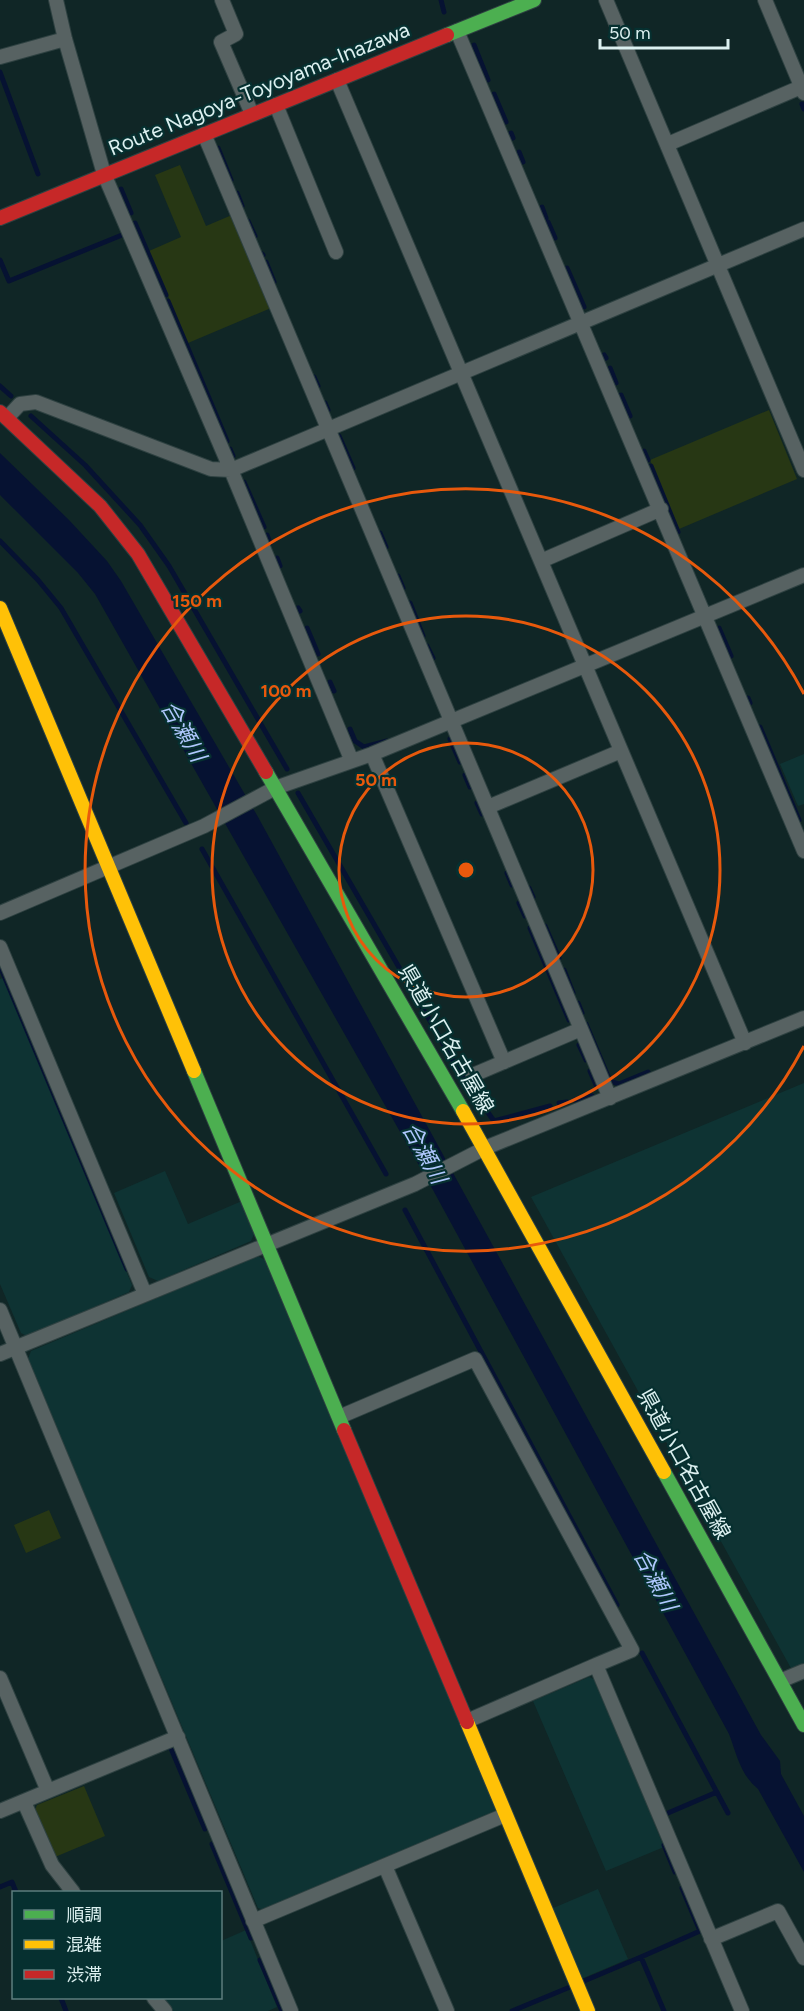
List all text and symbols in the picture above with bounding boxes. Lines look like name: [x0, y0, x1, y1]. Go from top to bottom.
scale bar: [600, 12, 728, 50]
street label: Route Nagoya-Toyoyama-Inazawa: [105, 17, 413, 161]
text: 50 m: [609, 22, 651, 44]
text: 150 m: [172, 590, 222, 612]
text: 100 m: [261, 680, 311, 702]
water label: 合瀬川: [155, 696, 213, 768]
text: 50 m: [355, 769, 397, 791]
centre of rings: [456, 860, 476, 880]
street label: 県道小口名古屋線: [394, 960, 499, 1118]
water label: 合瀬川: [397, 1118, 453, 1190]
street label: 県道小口名古屋線: [633, 1384, 736, 1543]
water label: 合瀬川: [628, 1545, 684, 1617]
legend: [12, 1891, 222, 1999]
text: 順調: [66, 1904, 102, 1926]
text: 混雑: [66, 1934, 102, 1956]
text: 渋滞: [66, 1964, 102, 1986]

